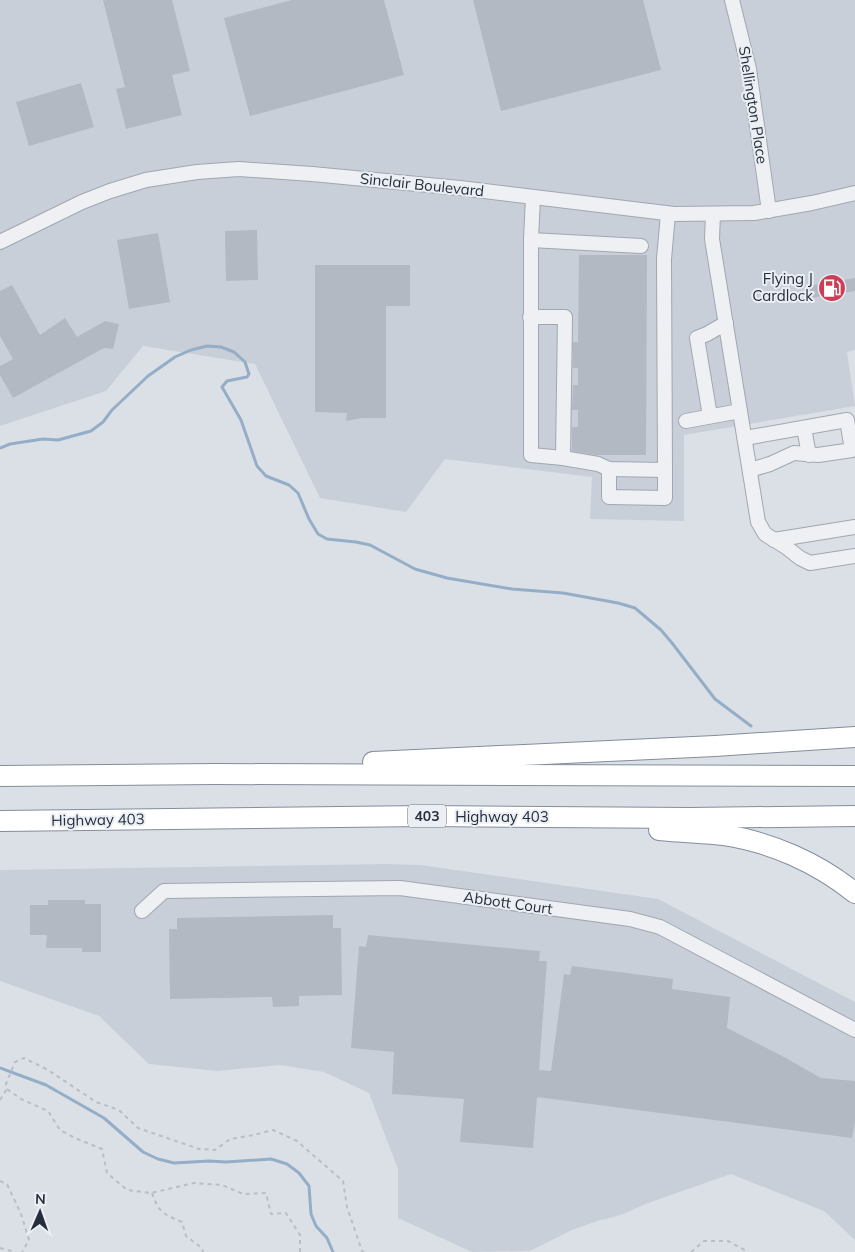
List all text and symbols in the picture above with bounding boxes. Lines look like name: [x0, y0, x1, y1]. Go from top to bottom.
street label: Shellington Place: [735, 45, 772, 165]
street label: Sinclair Boulevard: [359, 169, 485, 200]
place label: Flying J Cardlock: [752, 269, 813, 305]
fuel station icon: Flying J Cardlock: [817, 273, 847, 303]
road number: 403: [408, 804, 446, 828]
street label: Highway 403: [455, 807, 549, 826]
street label: Highway 403: [51, 809, 145, 830]
street label: Abbott Court: [462, 887, 554, 918]
north arrow: [15, 1187, 65, 1237]
text: N: [35, 1190, 46, 1208]

